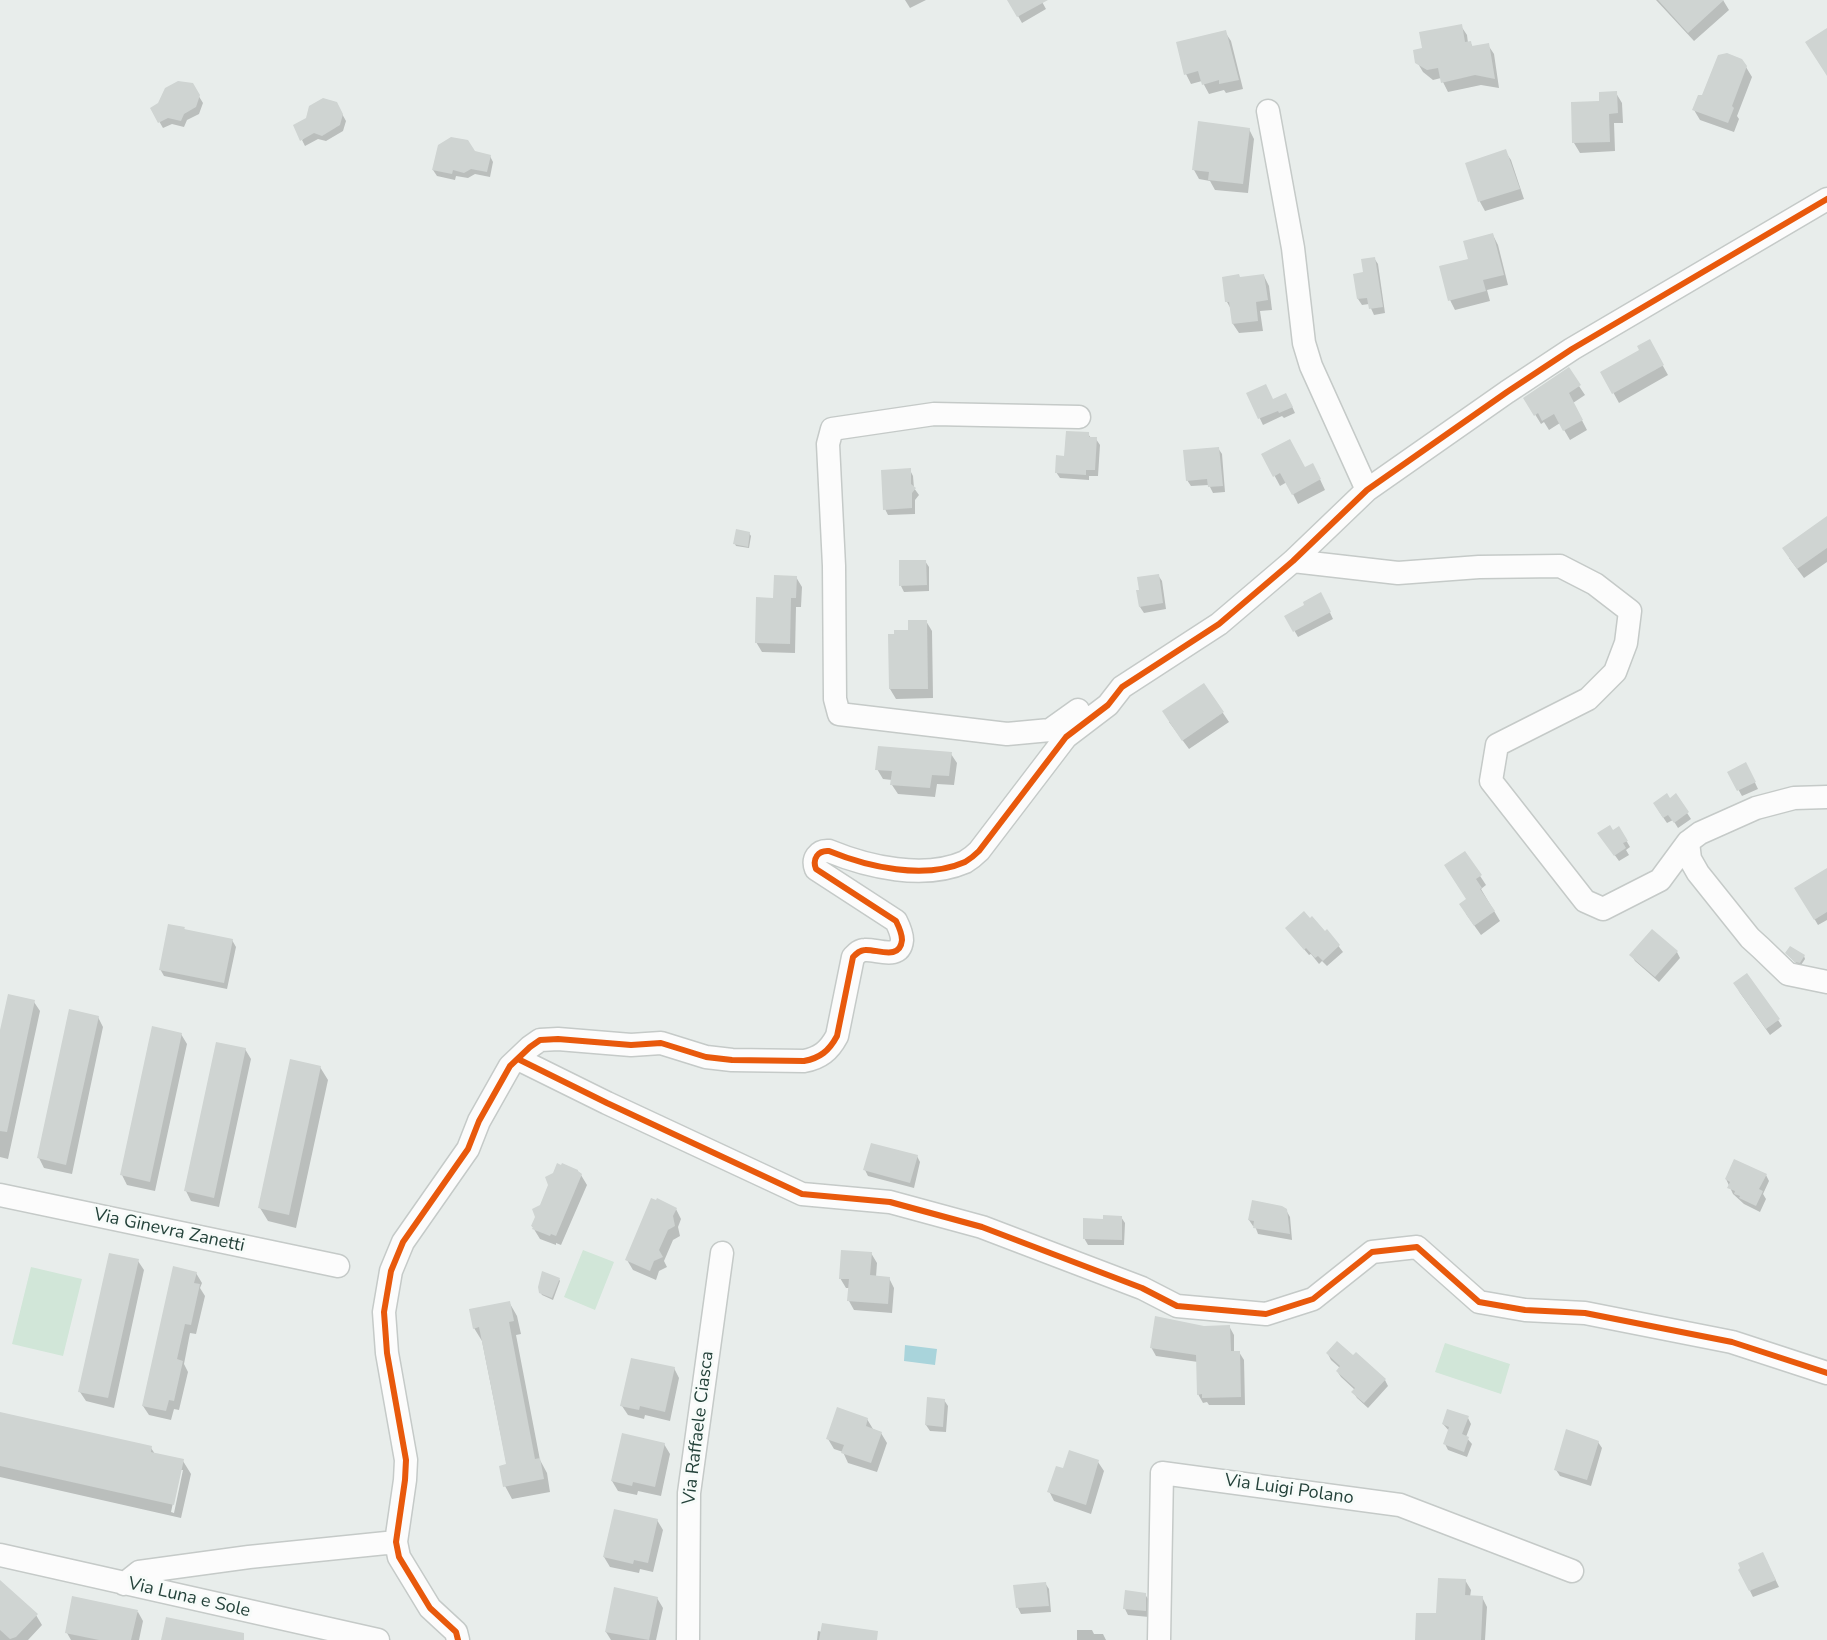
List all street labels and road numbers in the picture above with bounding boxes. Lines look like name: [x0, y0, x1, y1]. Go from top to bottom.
street label: Via Ginevra Zanetti: [92, 1204, 246, 1258]
street label: Via Raffaele Ciasca: [679, 1350, 719, 1506]
street label: Via Luigi Polano: [1223, 1470, 1355, 1510]
street label: Via Luna e Sole: [126, 1573, 252, 1623]

